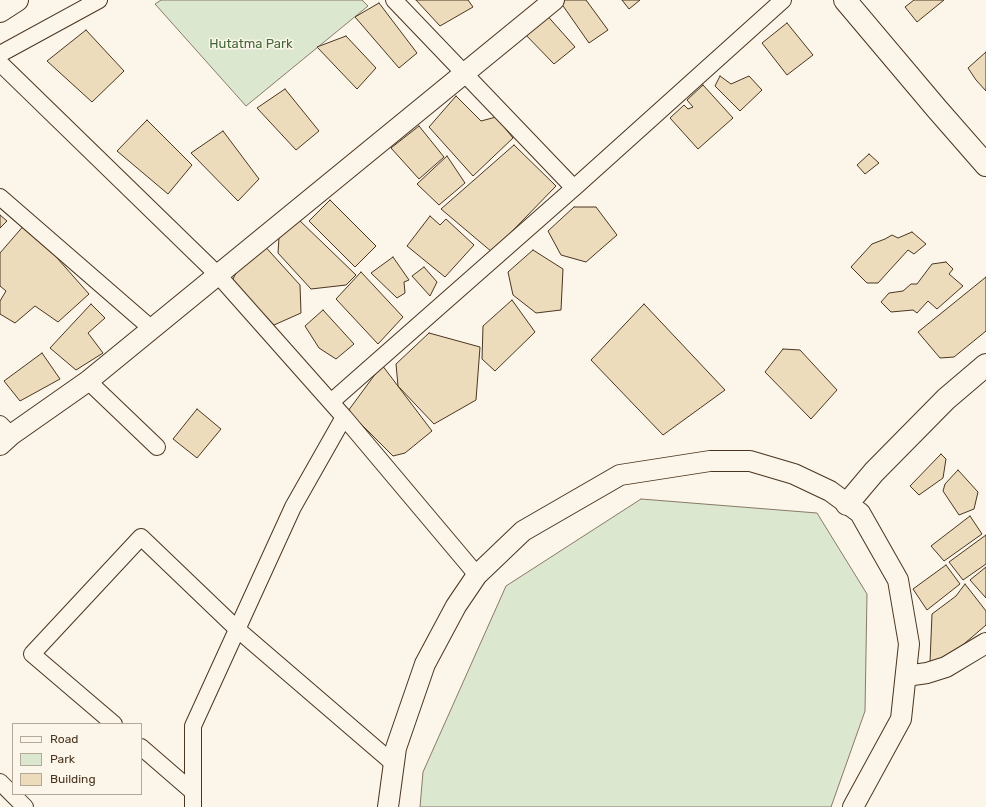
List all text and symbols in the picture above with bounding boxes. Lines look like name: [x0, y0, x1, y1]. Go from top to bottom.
park label: Hutatma Park: [209, 36, 293, 52]
legend: [12, 723, 142, 795]
text: Road: [50, 732, 78, 746]
text: Park: [50, 752, 75, 766]
text: Building: [50, 772, 96, 786]

